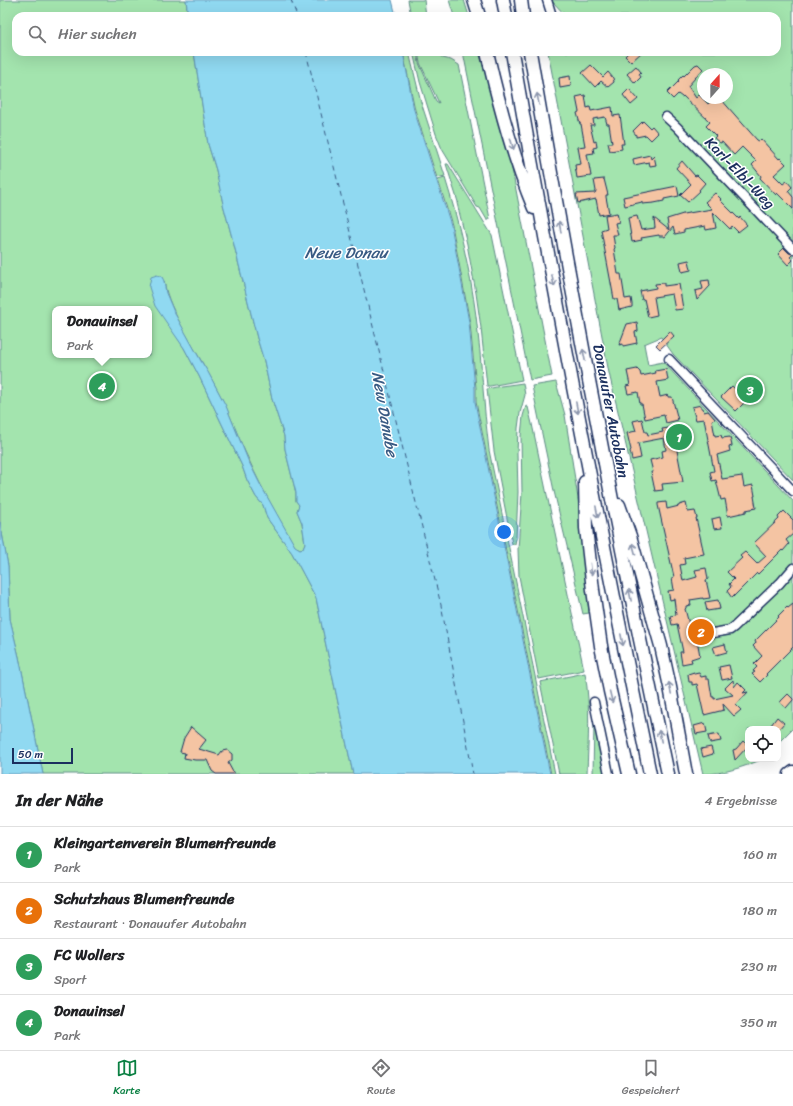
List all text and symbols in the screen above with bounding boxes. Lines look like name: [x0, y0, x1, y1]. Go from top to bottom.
search box: [12, 12, 781, 56]
text: Hier suchen: [58, 21, 137, 47]
icon: search: [26, 23, 48, 45]
north arrow: [697, 68, 733, 104]
one-way arrow: [534, 93, 542, 106]
street label: Karl-Elbl-Weg: [698, 131, 782, 215]
one-way arrow: [509, 137, 516, 150]
one-way arrow: [556, 221, 564, 234]
water label: Neue Donau: [305, 238, 390, 267]
one-way arrow: [549, 274, 557, 287]
popup: [52, 306, 152, 358]
text: Donauinsel: [67, 308, 137, 334]
text: Park: [67, 334, 93, 357]
street label: Donauufer Autobahn: [585, 342, 637, 480]
one-way arrow: [580, 349, 588, 362]
water label: New Danube: [363, 369, 407, 461]
pin: 4: [89, 371, 115, 401]
pin: 3: [737, 375, 763, 405]
one-way arrow: [573, 402, 581, 415]
pin: 1: [666, 422, 692, 452]
one-way arrow: [593, 505, 601, 518]
your location: [494, 522, 514, 542]
one-way arrow: [630, 543, 637, 556]
one-way arrow: [587, 562, 595, 575]
one-way arrow: [626, 589, 634, 602]
pin: 2: [688, 617, 714, 647]
one-way arrow: [618, 633, 626, 646]
one-way arrow: [666, 682, 674, 695]
one-way arrow: [608, 691, 616, 704]
map controls: [745, 726, 781, 762]
button: locate: [745, 726, 781, 762]
one-way arrow: [655, 730, 663, 743]
text: 50 m: [18, 745, 43, 764]
scale bar: [12, 746, 73, 765]
text: In der Nähe: [16, 785, 103, 815]
text: 4 Ergebnisse: [705, 789, 777, 812]
text: Kleingartenverein Blumenfreunde: [54, 830, 276, 856]
text: 1: [26, 843, 32, 866]
text: 160 m: [742, 843, 777, 866]
text: Park: [54, 856, 81, 879]
text: Schutzhaus Blumenfreunde: [54, 886, 234, 912]
text: 2: [25, 899, 33, 922]
text: 180 m: [742, 899, 777, 922]
text: Restaurant · Donauufer Autobahn: [54, 912, 246, 935]
text: FC Wollers: [54, 942, 124, 968]
text: 3: [25, 955, 33, 978]
text: 230 m: [741, 955, 777, 978]
text: Sport: [54, 968, 86, 991]
text: Donauinsel: [54, 998, 125, 1024]
text: 4: [25, 1011, 33, 1034]
text: 350 m: [740, 1011, 777, 1034]
text: Park: [54, 1024, 81, 1047]
tab: Karte: [113, 1057, 140, 1100]
tab: Route: [367, 1057, 395, 1100]
tab: Gespeichert: [622, 1057, 680, 1100]

